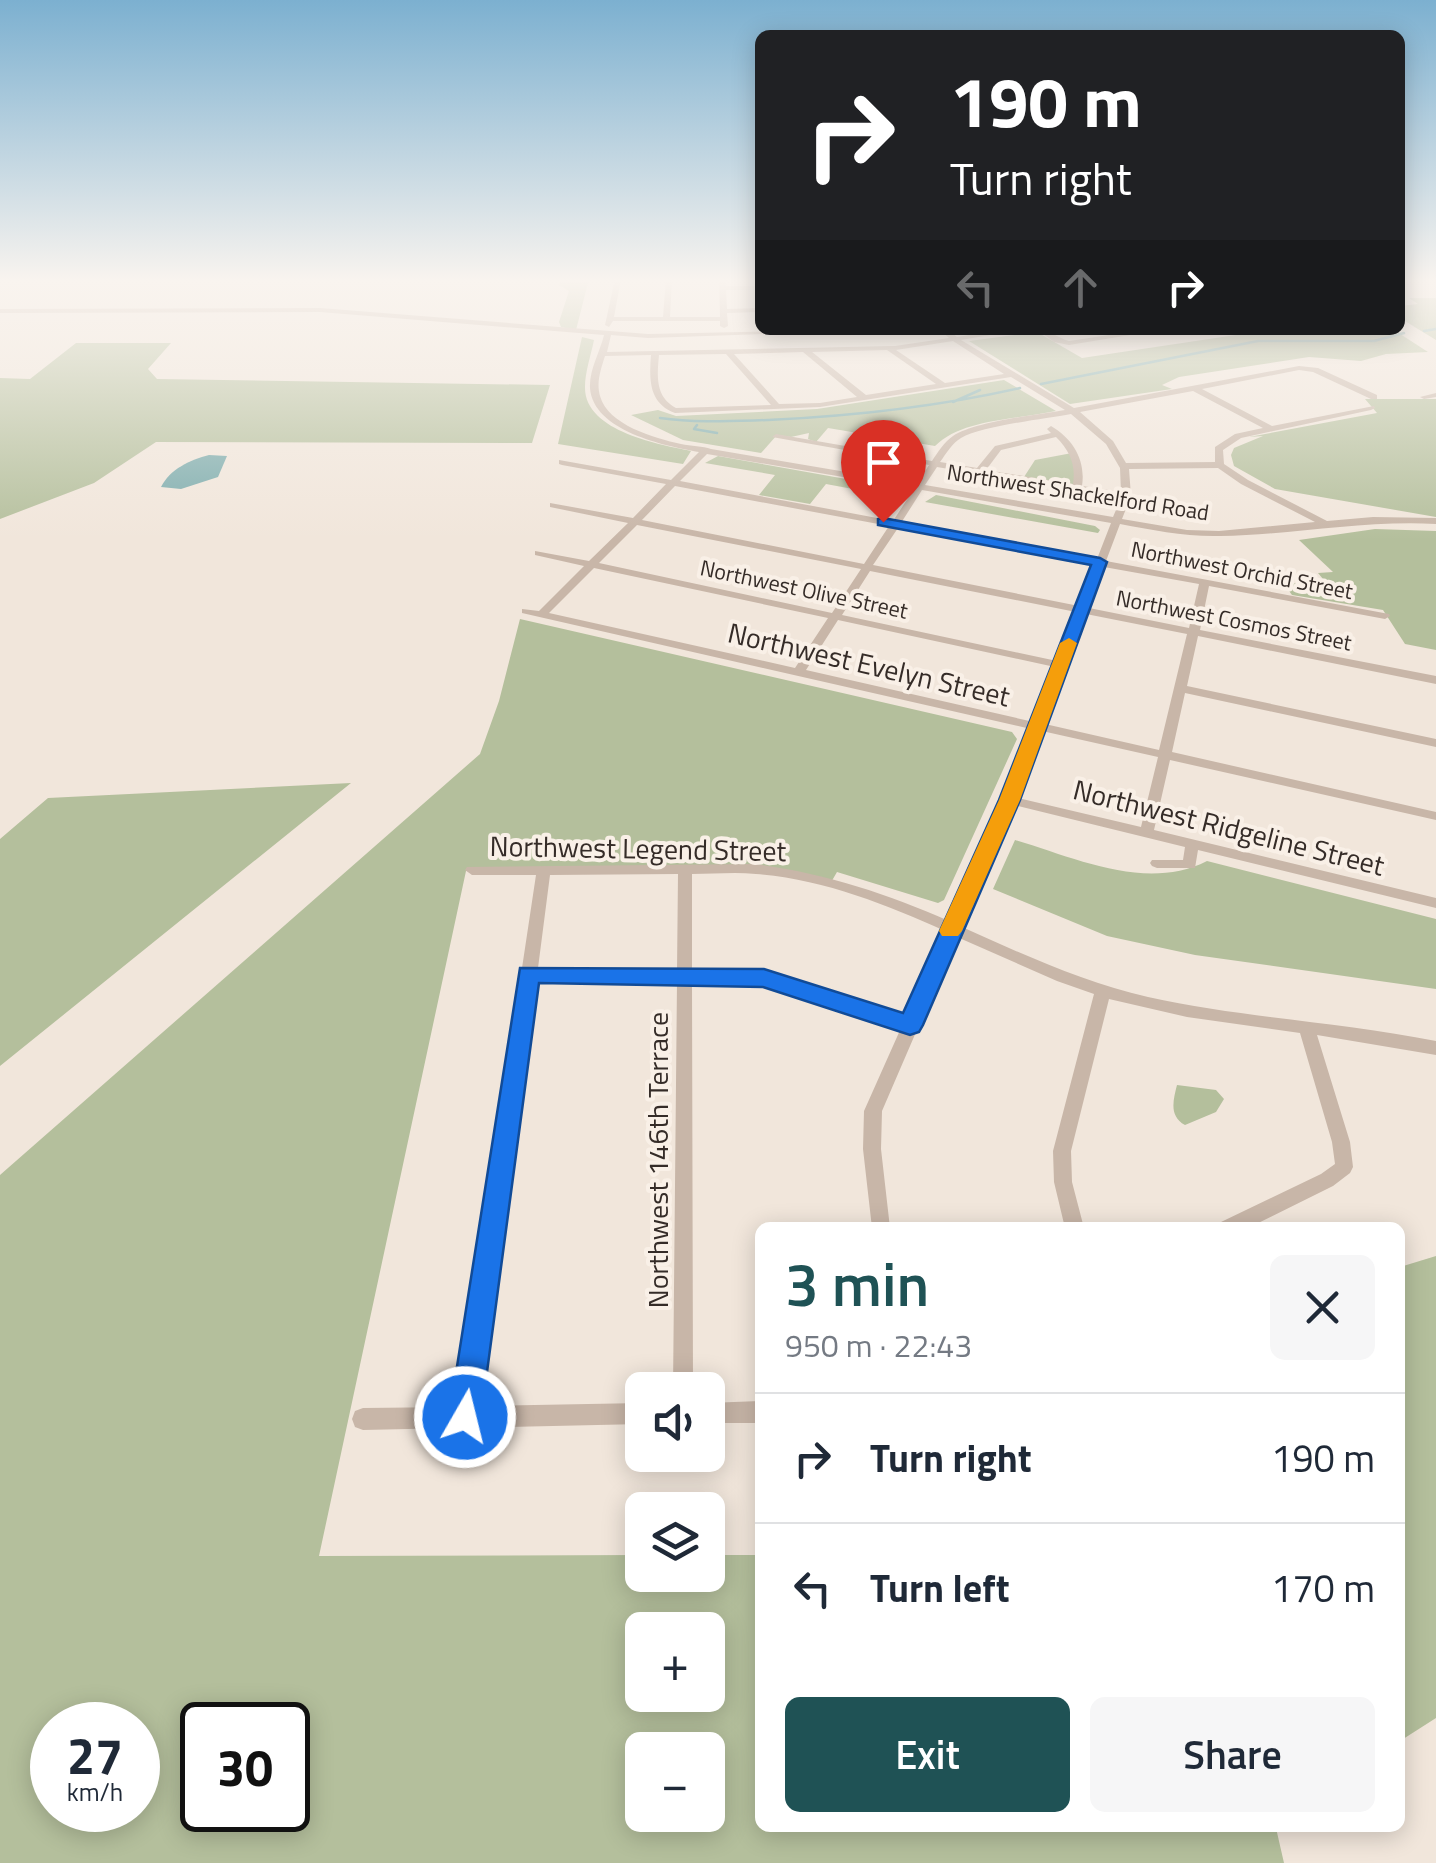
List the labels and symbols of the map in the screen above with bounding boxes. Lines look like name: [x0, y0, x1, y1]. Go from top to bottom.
pin: [841, 420, 926, 523]
street label: Northwest Shackelford Road: [945, 454, 1211, 530]
street label: Northwest Orchid Street: [1128, 532, 1356, 608]
street label: Northwest Olive Street: [697, 550, 911, 628]
street label: Northwest Cosmos Street: [1113, 580, 1355, 660]
street label: Northwest Evelyn Street: [724, 611, 1014, 717]
street label: Northwest Ridgeline Street: [1069, 768, 1389, 887]
street label: Northwest Legend Street: [489, 824, 787, 872]
street label: Northwest 146th Terrace: [636, 1012, 679, 1308]
position arrow: [413, 1365, 517, 1469]
speed limit sign: 30: [180, 1702, 310, 1832]

